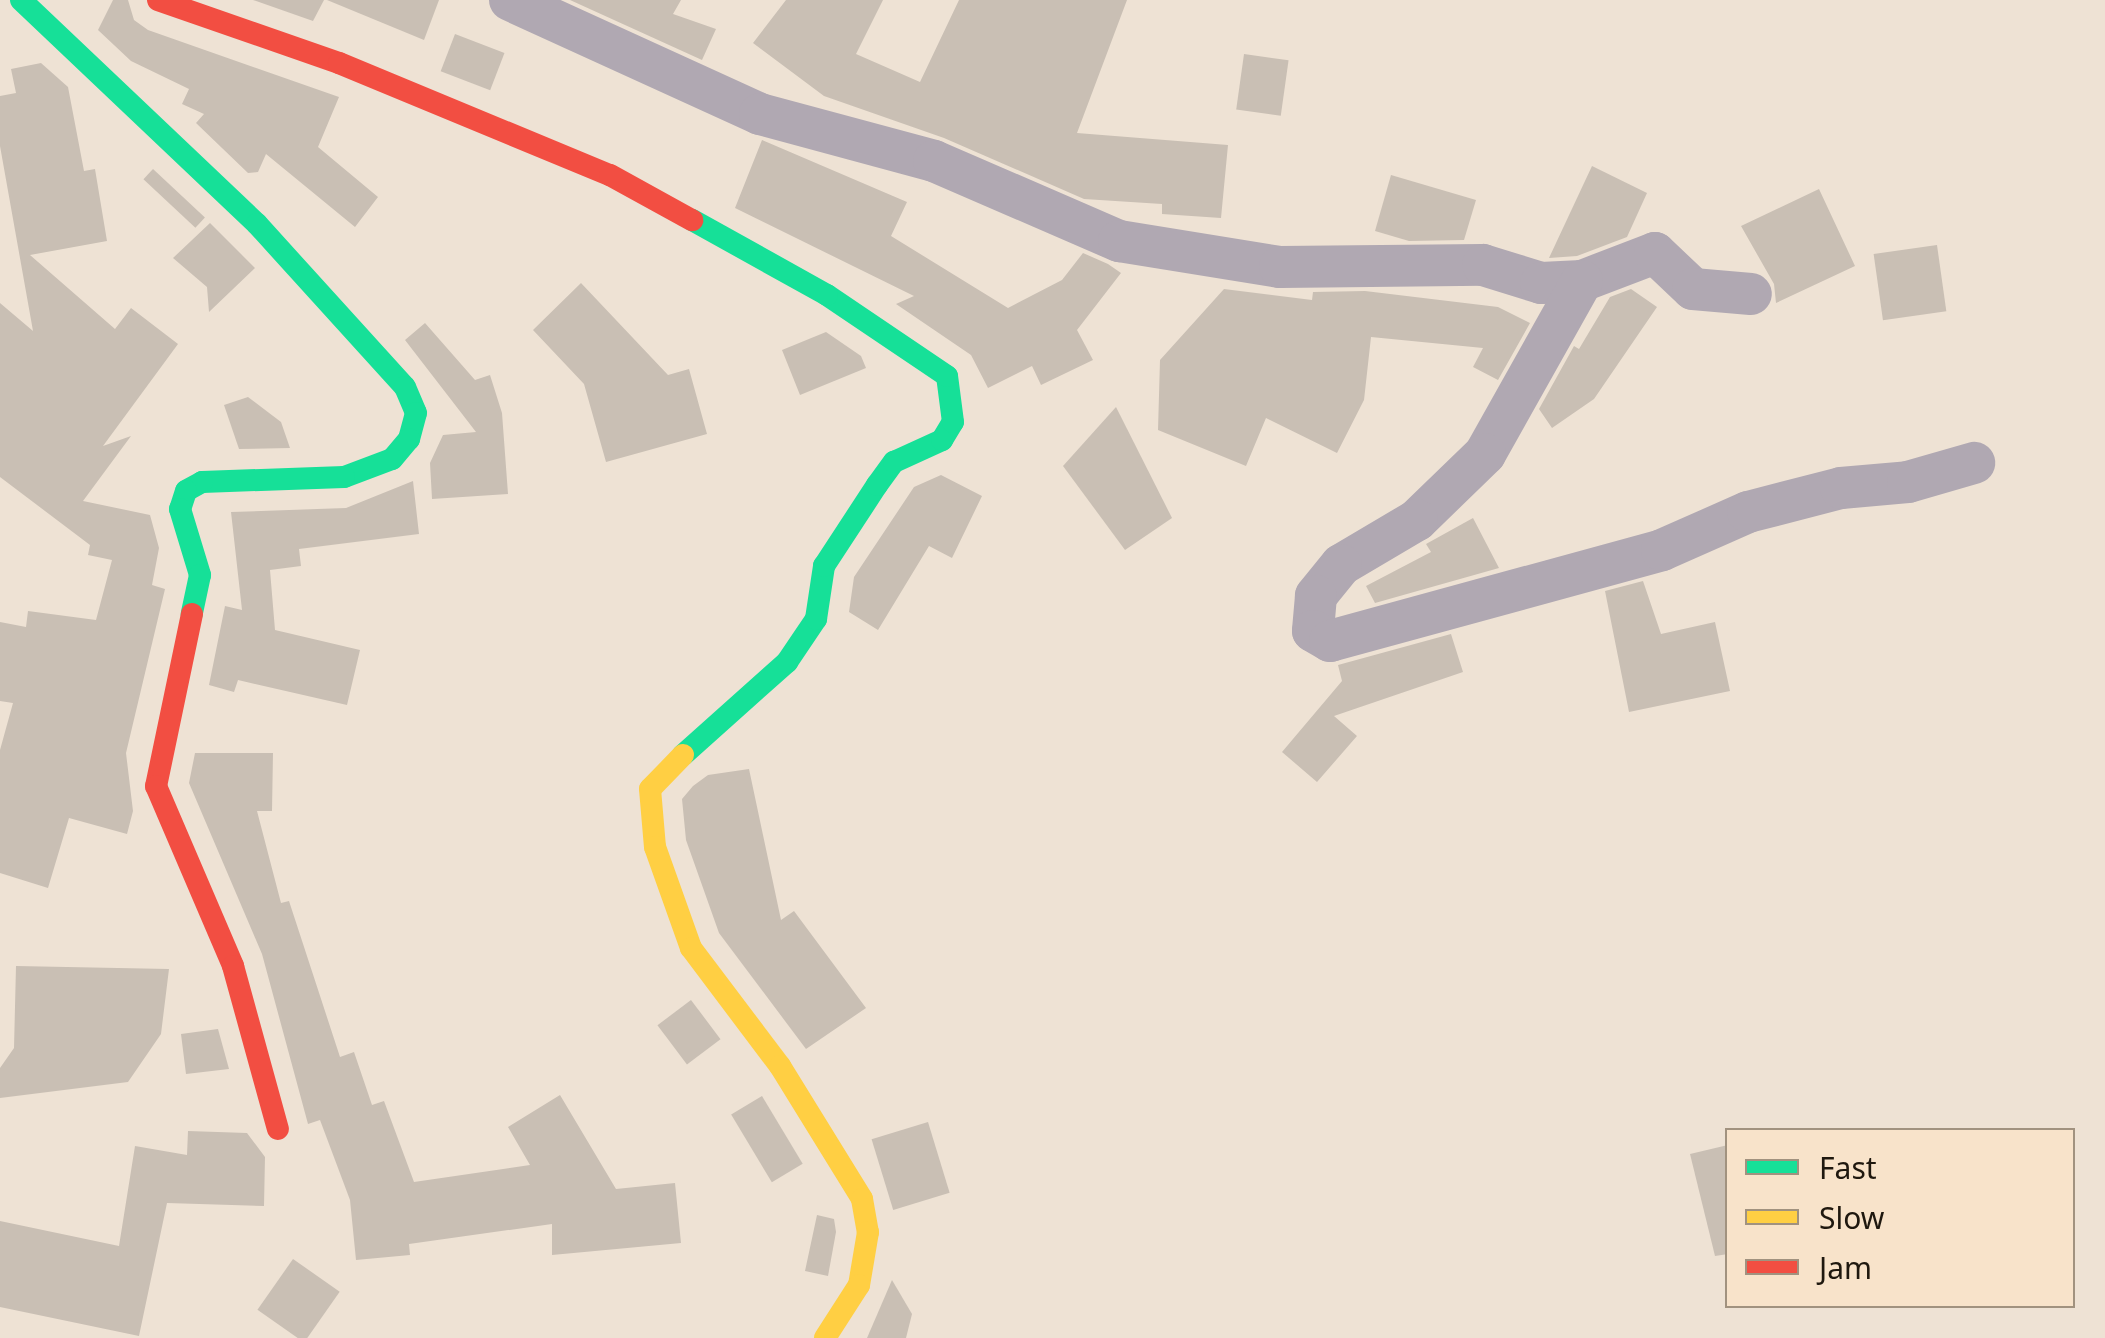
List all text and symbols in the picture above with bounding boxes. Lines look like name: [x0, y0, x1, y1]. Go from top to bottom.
legend: [1725, 1128, 2075, 1308]
text: Fast: [1819, 1147, 1877, 1188]
text: Slow: [1819, 1197, 1884, 1238]
text: Jam: [1819, 1247, 1872, 1288]

